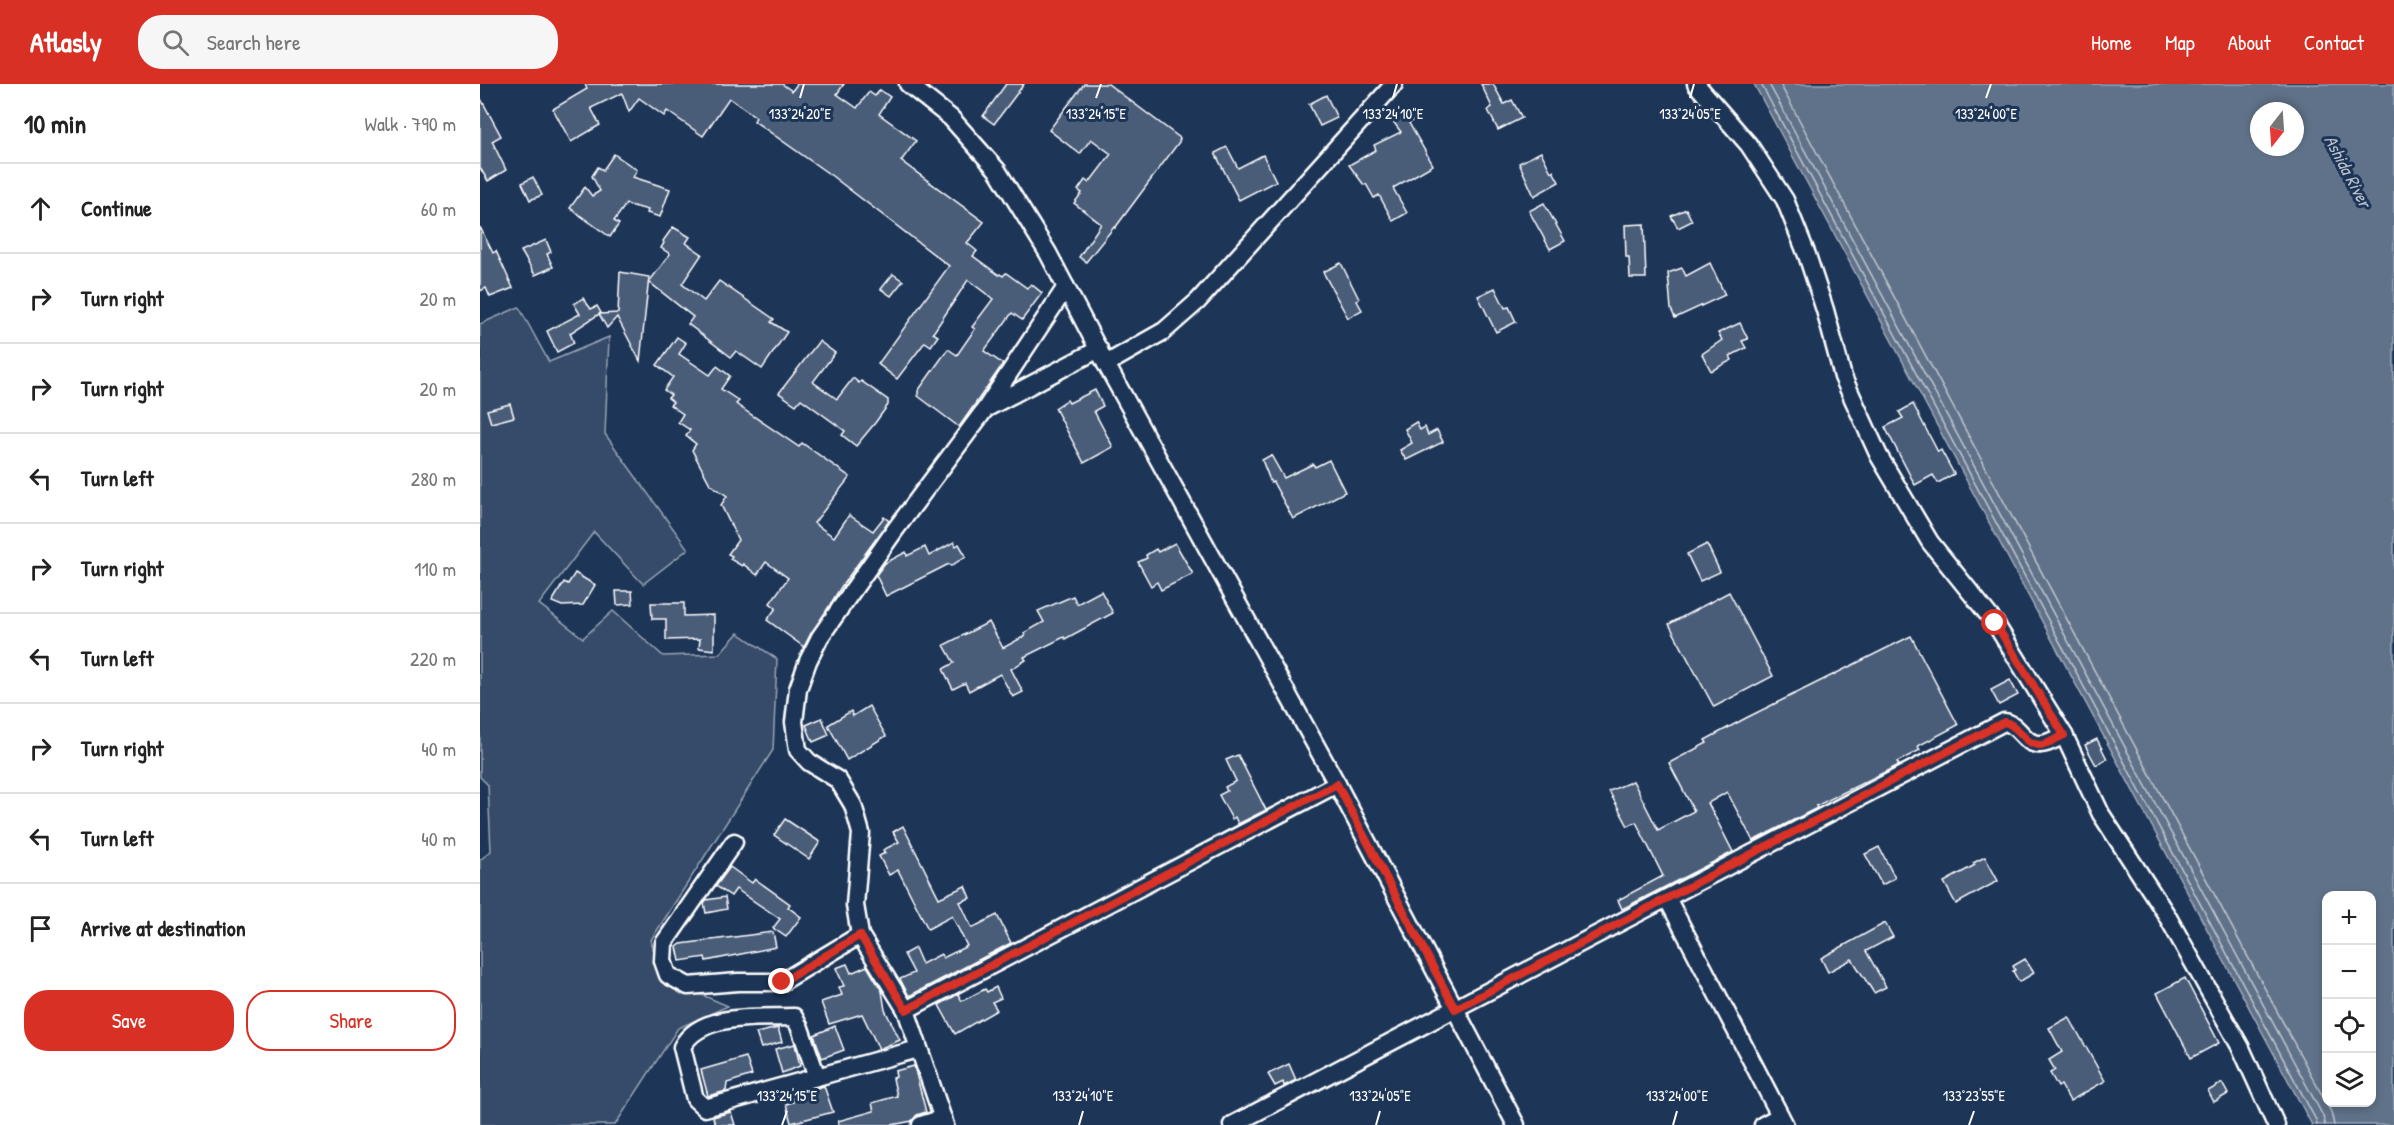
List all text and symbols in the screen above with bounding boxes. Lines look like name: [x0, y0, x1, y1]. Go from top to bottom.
search box: [138, 15, 558, 69]
text: Atlasly: [30, 23, 102, 61]
icon: search: [159, 26, 192, 59]
text: Search here: [207, 27, 301, 57]
text: Home: [2091, 28, 2132, 57]
text: Map: [2165, 28, 2195, 57]
text: About: [2228, 28, 2271, 57]
text: Contact: [2304, 28, 2364, 57]
north arrow: [2250, 102, 2304, 156]
text: 133°24'20"E: [769, 103, 832, 124]
text: 133°24'15"E: [1066, 103, 1127, 124]
text: 133°24'10"E: [1363, 103, 1424, 124]
text: 133°24'05"E: [1659, 103, 1721, 124]
text: 133°24'00"E: [1955, 103, 2017, 124]
text: 10 min: [24, 106, 86, 141]
text: Walk · 790 m: [365, 110, 456, 137]
water label: Ashida River: [2318, 130, 2379, 214]
icon: ahead: [24, 192, 57, 225]
text: Continue: [81, 193, 152, 223]
text: 60 m: [421, 195, 456, 222]
icon: right: [24, 282, 57, 315]
text: Turn right: [81, 283, 164, 313]
text: 20 m: [419, 285, 456, 312]
icon: right: [24, 372, 57, 405]
text: Turn right: [81, 373, 164, 403]
text: 20 m: [419, 375, 456, 402]
icon: left: [24, 462, 57, 495]
text: Turn left: [81, 463, 154, 493]
text: 280 m: [411, 465, 456, 492]
icon: right: [24, 552, 57, 585]
text: Turn right: [81, 553, 164, 583]
text: 110 m: [414, 555, 456, 582]
route start: [1981, 609, 2007, 635]
icon: left: [24, 642, 57, 675]
text: Turn left: [81, 643, 154, 673]
text: 220 m: [410, 645, 456, 672]
icon: right: [24, 732, 57, 765]
text: Turn right: [81, 733, 164, 763]
text: 40 m: [421, 735, 456, 762]
icon: left: [24, 822, 57, 855]
text: Turn left: [81, 823, 154, 853]
text: 40 m: [421, 825, 456, 852]
map controls: [2322, 891, 2376, 1107]
button: +: [2322, 891, 2376, 945]
icon: arrive: [24, 912, 57, 945]
text: Arrive at destination: [81, 913, 246, 943]
button: −: [2322, 945, 2376, 999]
route end: [768, 968, 794, 994]
button: Save: [24, 990, 234, 1051]
button: Share: [246, 990, 456, 1051]
button: locate: [2322, 999, 2376, 1053]
button: layers: [2322, 1053, 2376, 1107]
text: 133°24'15"E: [757, 1085, 818, 1106]
text: 133°24'10"E: [1053, 1085, 1114, 1106]
text: 133°24'05"E: [1349, 1085, 1411, 1106]
text: 133°24'00"E: [1646, 1085, 1708, 1106]
text: 133°23'55"E: [1943, 1085, 2006, 1106]

